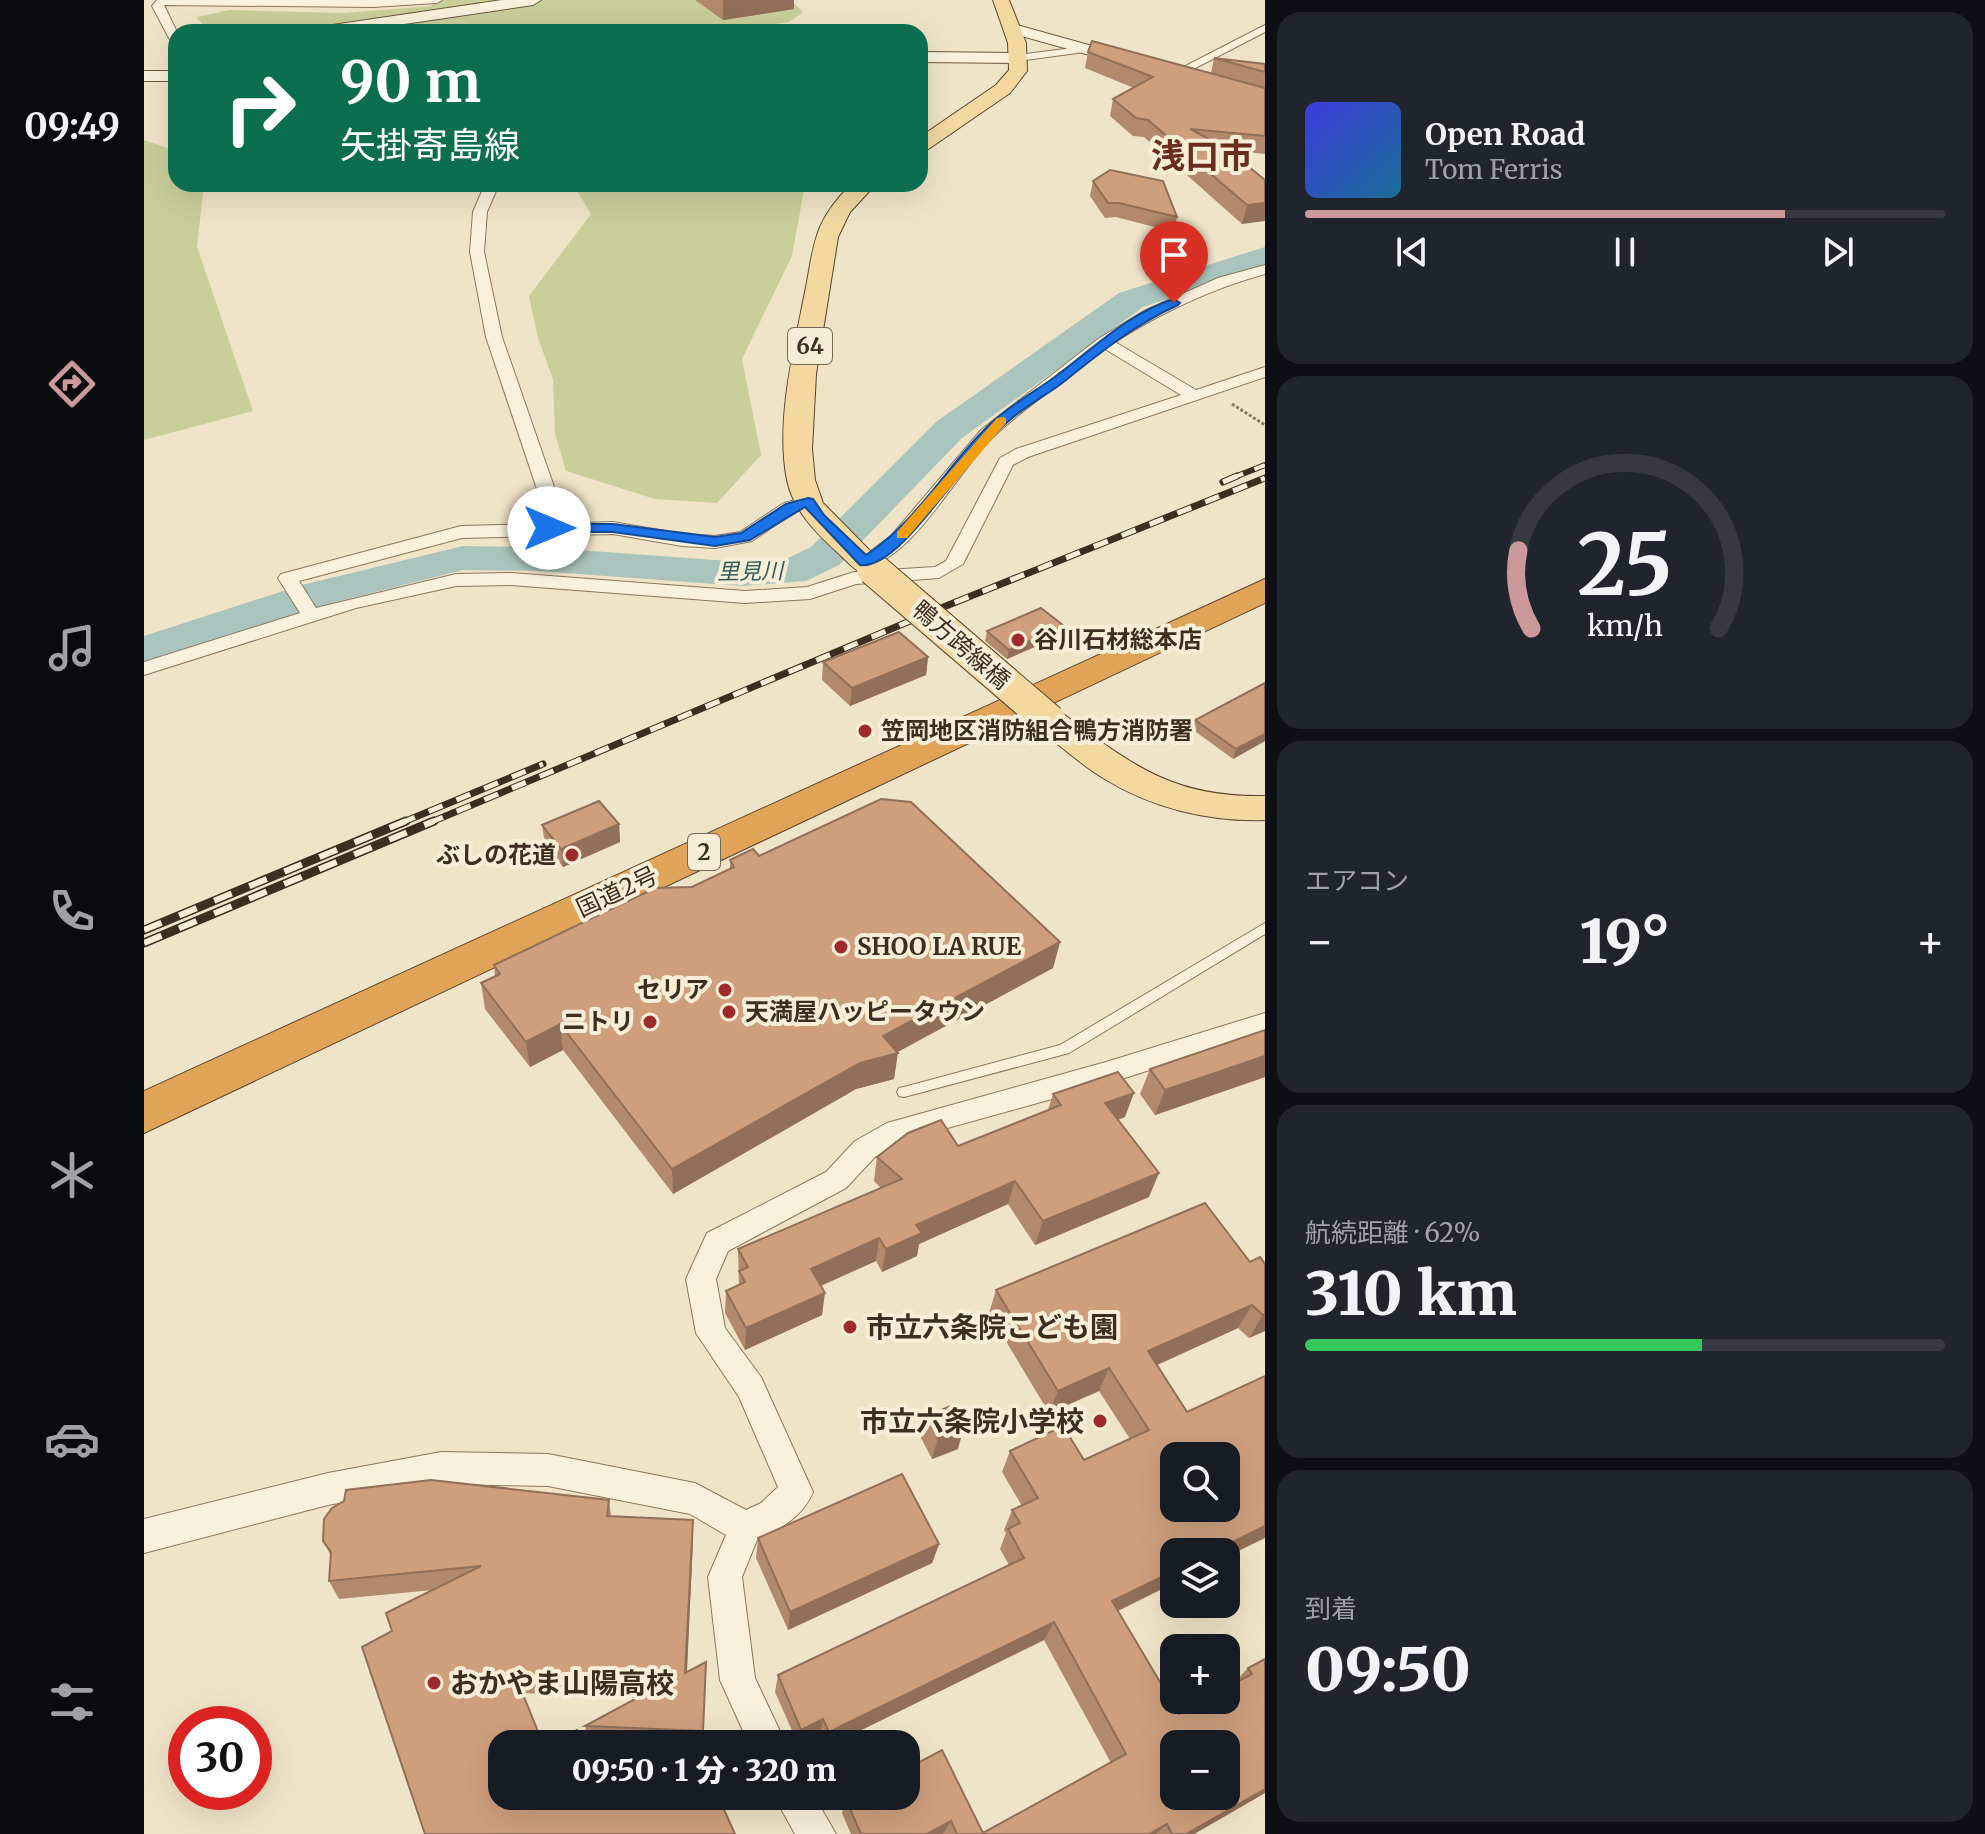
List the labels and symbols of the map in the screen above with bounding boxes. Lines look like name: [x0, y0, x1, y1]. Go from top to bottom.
district label: 浅口市: [1151, 135, 1253, 177]
pin: [1140, 221, 1208, 303]
road number: 64: [788, 328, 832, 364]
position arrow: [507, 486, 591, 570]
water label: 里見川: [717, 556, 785, 586]
street label: 鴨方跨線橋: [906, 594, 1017, 696]
place label: 谷川石材総本店: [1034, 624, 1202, 655]
marker: 谷川石材総本店: [1009, 631, 1027, 649]
place label: 笠岡地区消防組合鴨方消防署: [881, 715, 1193, 746]
marker: 笠岡地区消防組合鴨方消防署: [856, 722, 874, 740]
road number: 2: [688, 834, 720, 870]
place label: ぶしの花道: [436, 839, 556, 870]
marker: ぶしの花道: [563, 846, 581, 864]
street label: 国道2号: [571, 859, 662, 924]
place label: SHOO LA RUE: [857, 931, 1021, 962]
marker: SHOO LA RUE: [832, 938, 850, 956]
place label: セリア: [637, 974, 709, 1005]
marker: セリア: [716, 981, 734, 999]
place label: 天満屋ハッピータウン: [745, 996, 985, 1027]
marker: 天満屋ハッピータウン: [720, 1003, 738, 1021]
place label: ニトリ: [562, 1006, 634, 1037]
marker: ニトリ: [641, 1013, 659, 1031]
place label: 市立六条院こども園: [866, 1309, 1118, 1345]
marker: 市立六条院こども園: [841, 1318, 859, 1336]
place label: 市立六条院小学校: [860, 1403, 1084, 1439]
marker: 市立六条院小学校: [1091, 1412, 1109, 1430]
place label: おかやま山陽高校: [450, 1665, 674, 1701]
marker: おかやま山陽高校: [425, 1674, 443, 1692]
speed limit sign: 30: [168, 1706, 272, 1810]

